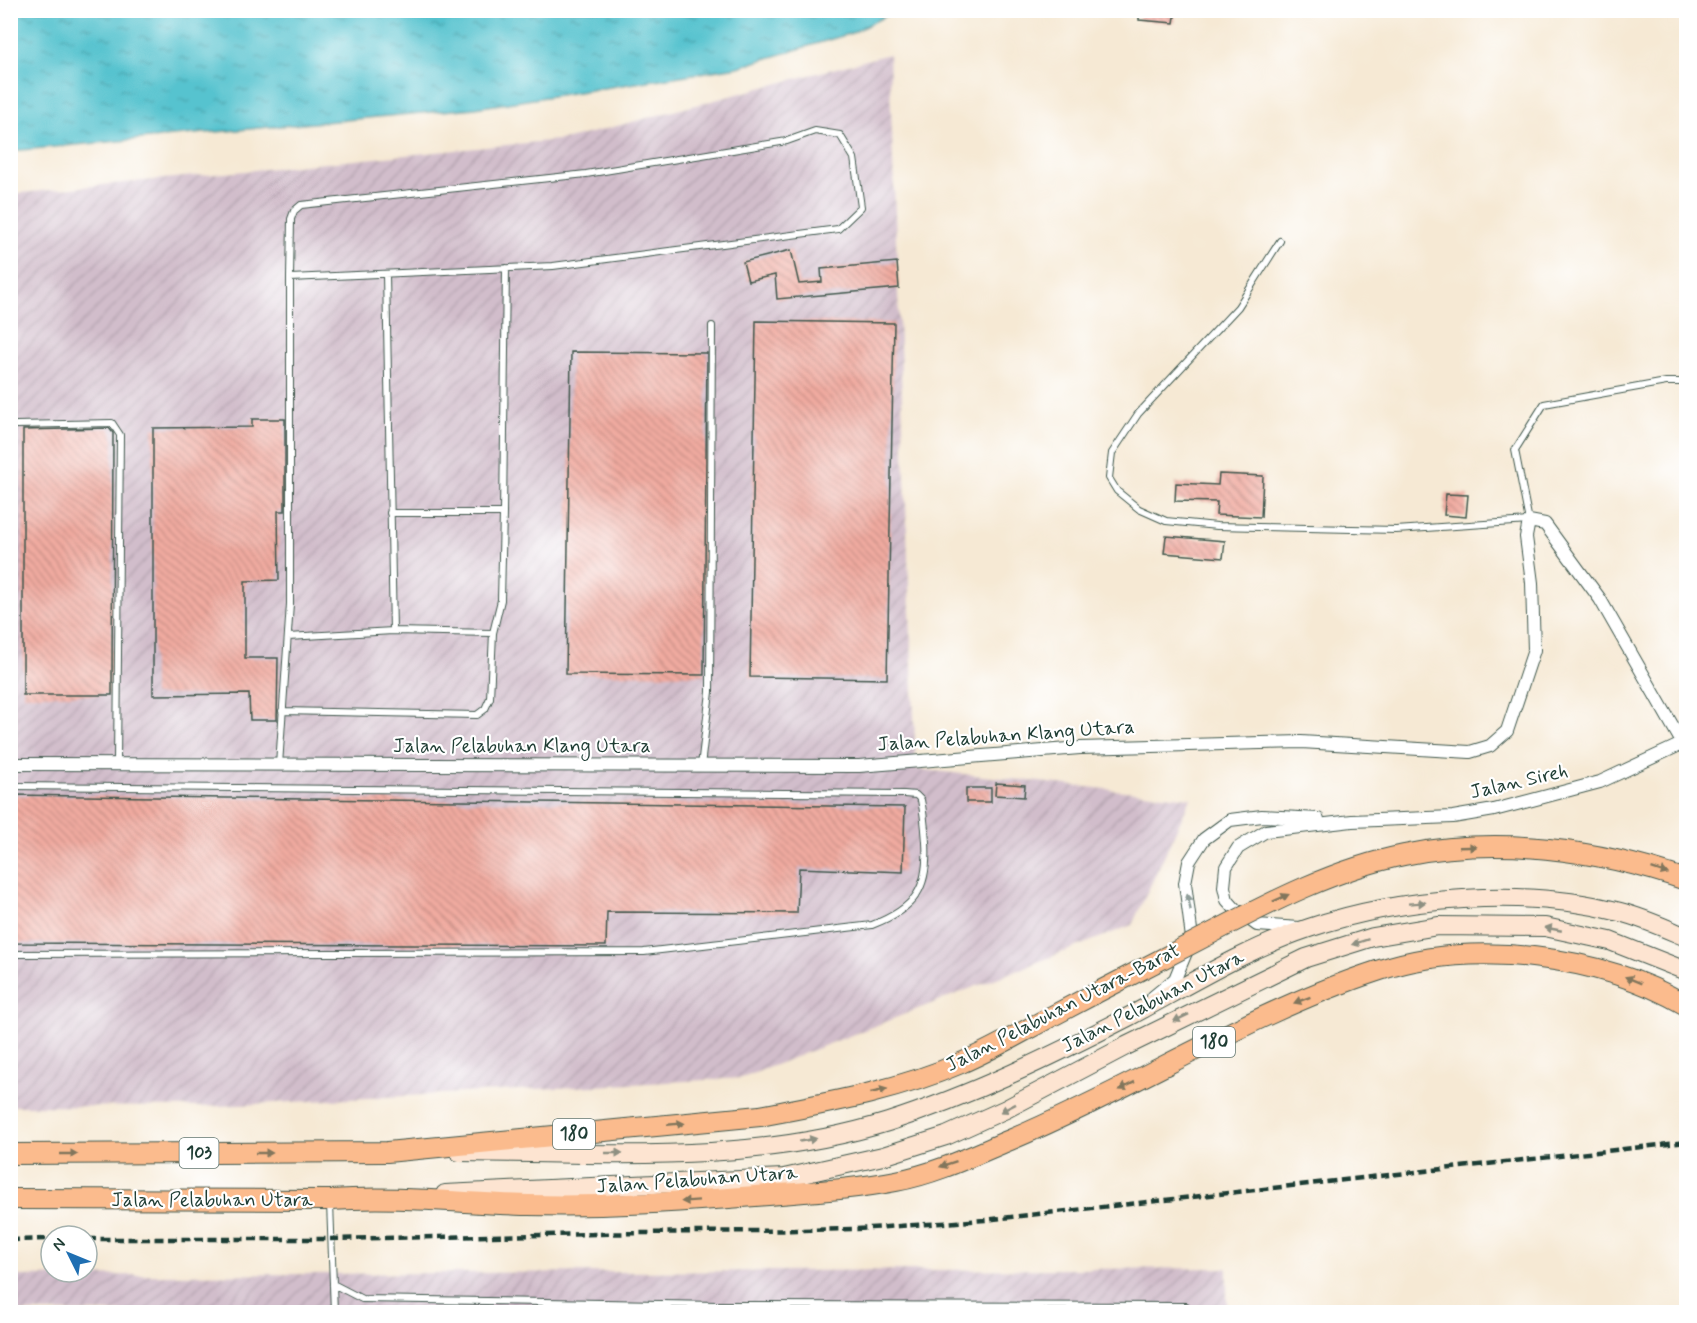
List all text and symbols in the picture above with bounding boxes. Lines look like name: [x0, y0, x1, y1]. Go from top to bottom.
street label: Jalan Pelabuhan Klang Utara: [876, 714, 1136, 759]
street label: Jalan Pelabuhan Klang Utara: [393, 733, 651, 761]
street label: Jalan Sireh: [1467, 758, 1571, 806]
one-way arrow: [1458, 843, 1477, 852]
one-way arrow: [1651, 867, 1669, 876]
one-way arrow: [1184, 892, 1193, 911]
one-way arrow: [1272, 893, 1290, 902]
one-way arrow: [1407, 898, 1426, 908]
one-way arrow: [1543, 924, 1562, 933]
street label: Jalan Pelabuhan Utara-Barat: [941, 937, 1185, 1079]
one-way arrow: [1351, 937, 1369, 947]
street label: Jalan Pelabuhan Utara: [1057, 944, 1250, 1060]
one-way arrow: [1624, 975, 1642, 985]
one-way arrow: [1292, 995, 1310, 1005]
one-way arrow: [1172, 1014, 1189, 1023]
road number: 180: [1193, 1027, 1235, 1057]
one-way arrow: [1118, 1081, 1135, 1090]
one-way arrow: [870, 1086, 889, 1095]
one-way arrow: [999, 1103, 1016, 1112]
road number: 180: [553, 1119, 595, 1149]
one-way arrow: [666, 1119, 685, 1129]
one-way arrow: [799, 1135, 818, 1144]
road number: 103: [180, 1138, 218, 1168]
one-way arrow: [254, 1148, 273, 1158]
one-way arrow: [604, 1148, 623, 1158]
one-way arrow: [59, 1149, 78, 1159]
street label: Jalan Pelabuhan Utara: [596, 1159, 799, 1200]
one-way arrow: [939, 1160, 957, 1170]
street label: Jalan Pelabuhan Utara: [111, 1187, 314, 1214]
one-way arrow: [680, 1196, 699, 1206]
north arrow: [39, 1224, 99, 1284]
text: N: [48, 1234, 70, 1256]

